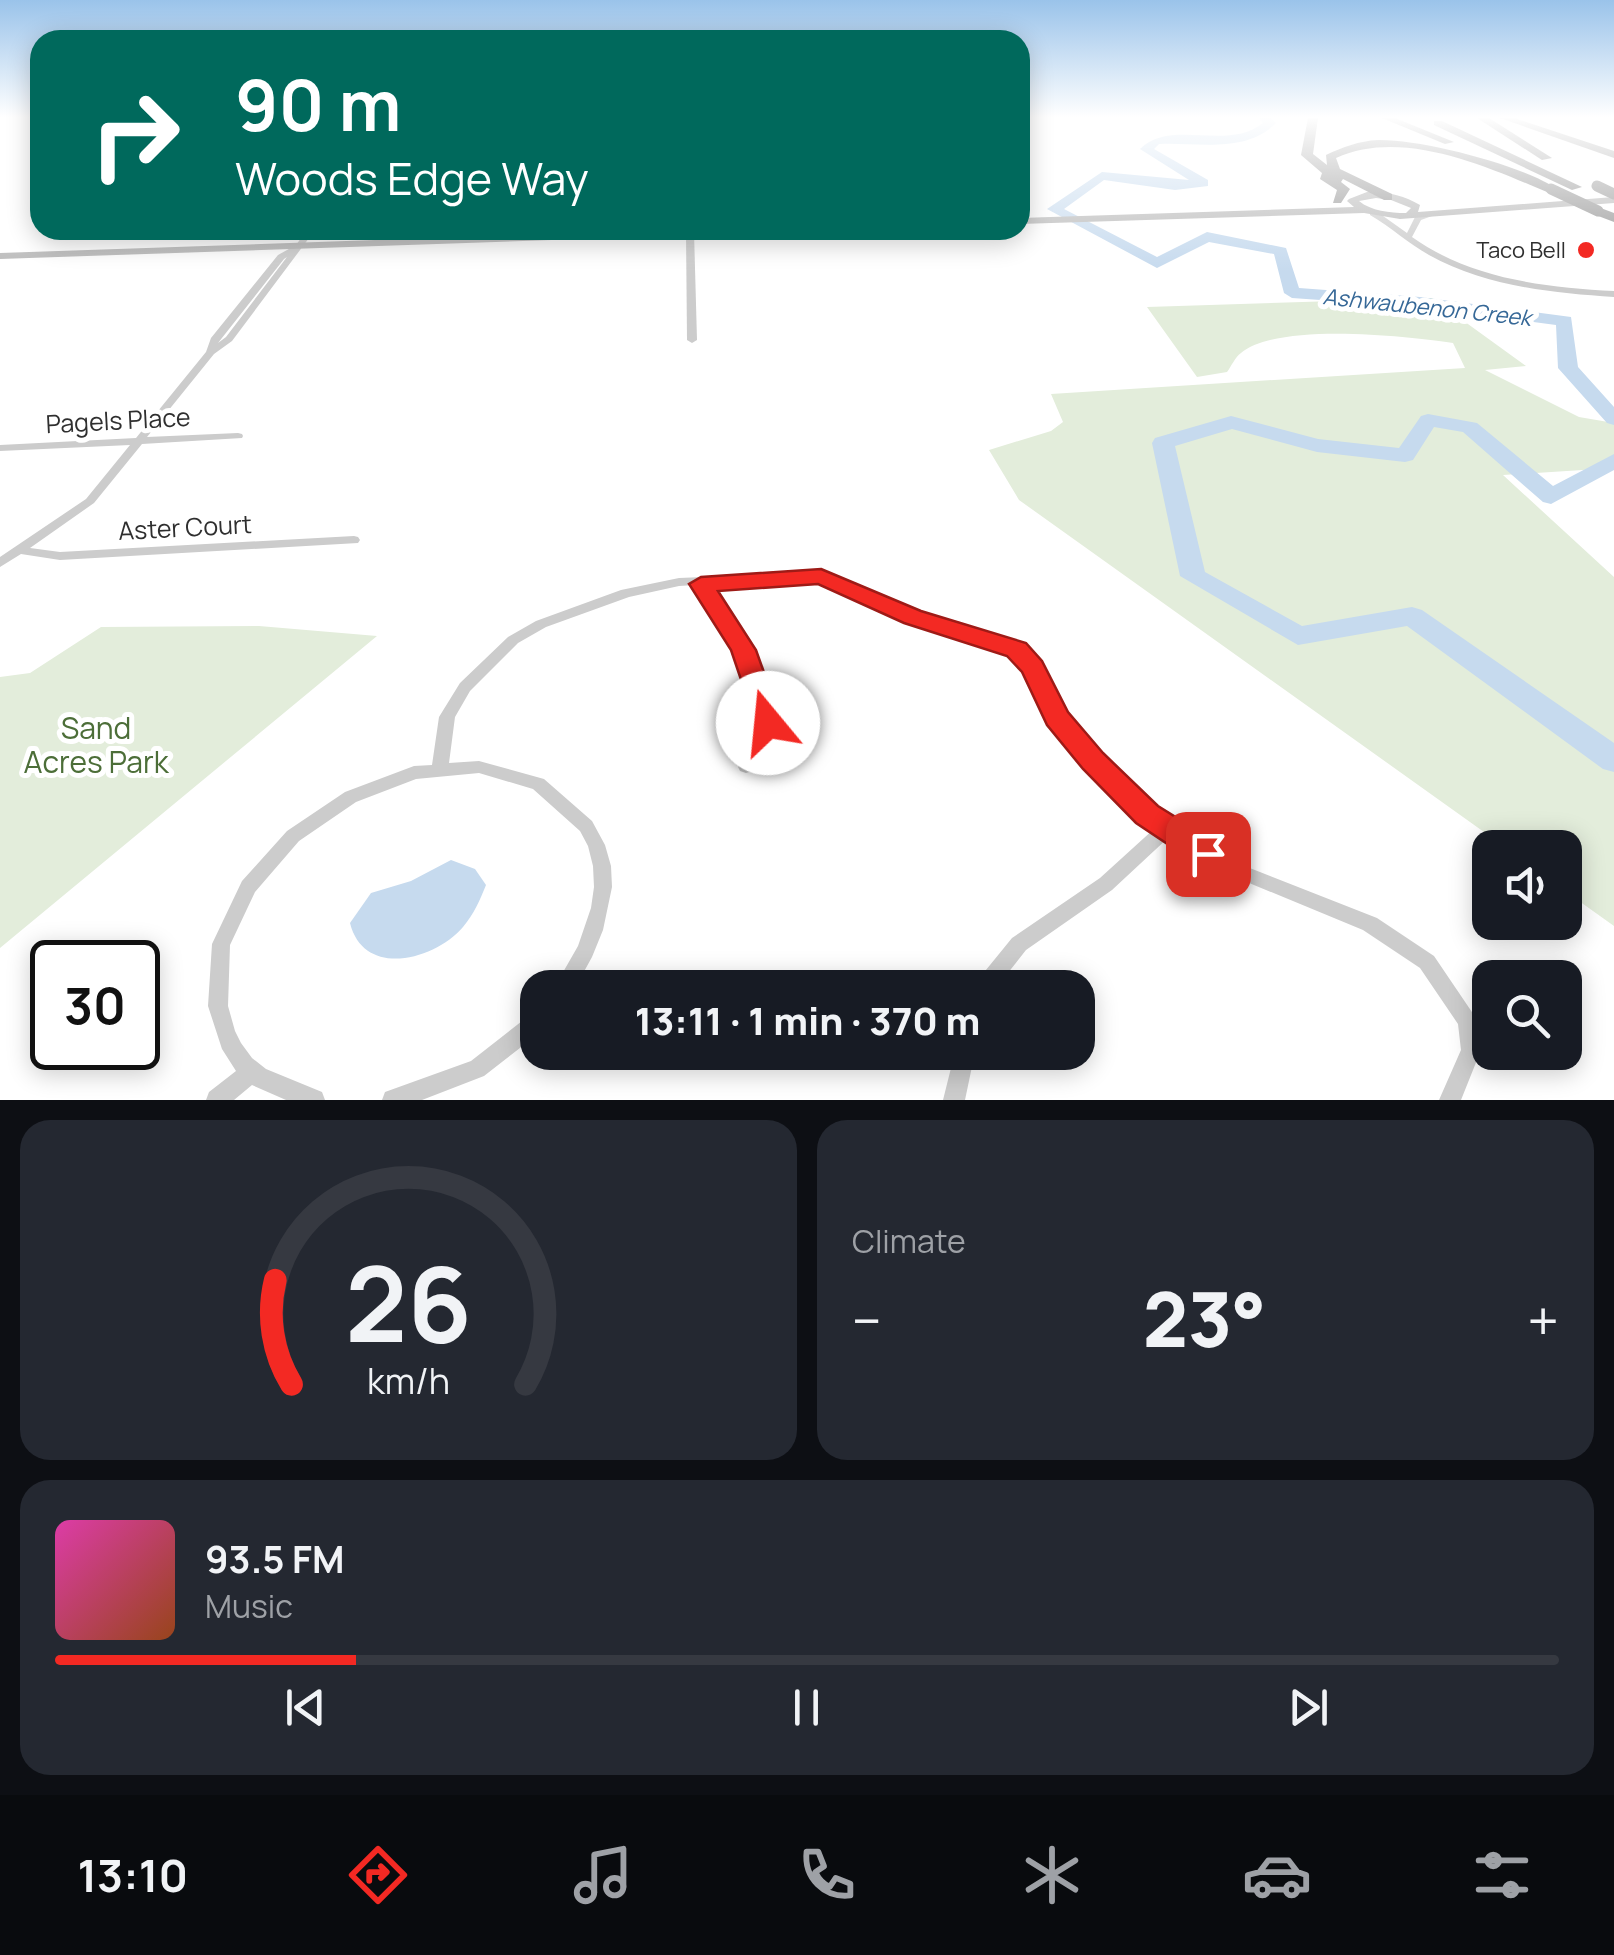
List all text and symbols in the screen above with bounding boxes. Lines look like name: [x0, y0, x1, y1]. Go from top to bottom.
text: 90 m: [235, 56, 402, 152]
icon: right: [70, 70, 200, 200]
text: Woods Edge Way: [235, 147, 589, 209]
place label: Taco Bell: [1476, 235, 1566, 265]
marker: Taco Bell: [1575, 239, 1597, 261]
water label: Ashwaubenon Creek: [1321, 281, 1536, 333]
street label: Pagels Place: [45, 399, 191, 441]
street label: Aster Court: [117, 506, 253, 548]
position arrow: [716, 671, 820, 775]
park label: Sand Acres Park: [23, 707, 170, 782]
pin: [1166, 812, 1251, 897]
icon: arrive: [1181, 827, 1236, 882]
map controls: [1472, 830, 1582, 1070]
button: sound: [1472, 830, 1582, 940]
speed limit sign: 30: [30, 940, 160, 1070]
button: search: [1472, 960, 1582, 1070]
text: 13:11 · 1 min · 370 m: [635, 994, 980, 1046]
text: Climate: [852, 1219, 966, 1263]
text: 26: [345, 1231, 472, 1373]
text: 23°: [1143, 1267, 1266, 1370]
text: −: [852, 1282, 882, 1358]
text: +: [1527, 1282, 1559, 1358]
text: km/h: [367, 1356, 450, 1405]
text: 93.5 FM: [205, 1532, 345, 1584]
text: Music: [205, 1584, 293, 1628]
icon: previous: [278, 1680, 333, 1735]
icon: pause: [779, 1680, 834, 1735]
icon: next: [1281, 1680, 1336, 1735]
icon: directions: [343, 1840, 413, 1910]
icon: music: [568, 1840, 638, 1910]
icon: phone: [792, 1840, 862, 1910]
icon: climate: [1017, 1840, 1087, 1910]
icon: car: [1242, 1840, 1312, 1910]
icon: filters: [1467, 1840, 1537, 1910]
text: 13:10: [77, 1844, 188, 1906]

